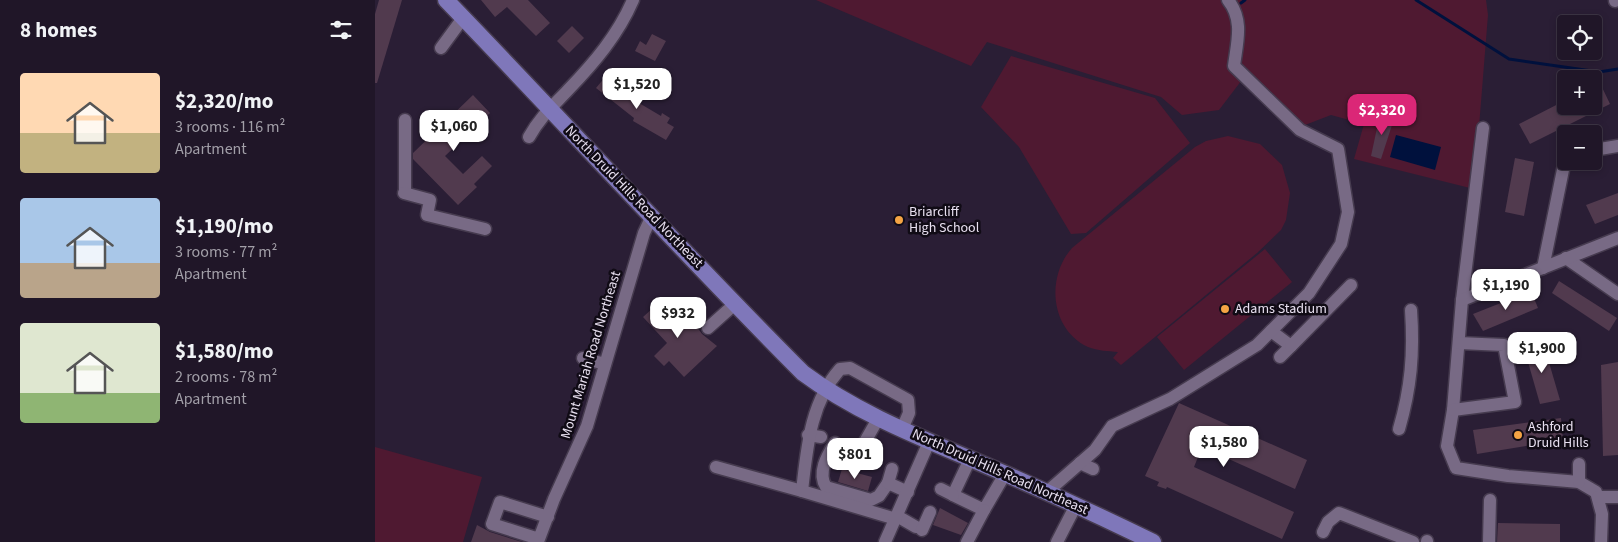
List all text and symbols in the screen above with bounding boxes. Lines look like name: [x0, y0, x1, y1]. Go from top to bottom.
text: 8 homes: [20, 15, 97, 45]
map controls: [1557, 15, 1602, 170]
button: locate: [1557, 15, 1602, 60]
icon: filters: [327, 16, 355, 44]
pin: $1,520: [596, 68, 678, 110]
button: +: [1557, 70, 1602, 115]
text: $1,520: [613, 73, 661, 95]
text: $2,320/mo: [175, 86, 274, 116]
icon: home: [60, 93, 120, 153]
pin: $2,320: [1341, 94, 1423, 136]
text: $2,320: [1358, 99, 1406, 121]
pin: $1,060: [413, 110, 495, 152]
text: $1,060: [430, 115, 478, 137]
text: 3 rooms · 116 m²: [175, 116, 285, 138]
street label: North Druid Hills Road Northeast: [560, 121, 708, 273]
button: −: [1557, 125, 1602, 170]
text: Apartment: [175, 138, 247, 160]
place label: Briarcliff High School: [909, 202, 980, 238]
text: $1,190/mo: [175, 211, 274, 241]
marker: Briarcliff High School: [893, 214, 905, 226]
icon: home: [60, 218, 120, 278]
text: 3 rooms · 77 m²: [175, 241, 277, 263]
text: Apartment: [175, 263, 247, 285]
street label: Mount Mariah Road Northeast: [556, 268, 626, 441]
pin: $1,190: [1465, 268, 1547, 311]
text: $1,190: [1482, 274, 1530, 296]
pin: $932: [648, 296, 708, 339]
place label: Adams Stadium: [1235, 299, 1327, 319]
text: $932: [661, 302, 695, 324]
marker: Adams Stadium: [1219, 303, 1231, 315]
pin: $1,900: [1501, 332, 1583, 374]
text: $1,580/mo: [175, 336, 274, 366]
text: $1,900: [1518, 337, 1566, 359]
icon: home: [60, 343, 120, 403]
text: 2 rooms · 78 m²: [175, 366, 277, 388]
text: Apartment: [175, 388, 247, 410]
place label: Ashford Druid Hills: [1528, 417, 1589, 453]
street label: North Druid Hills Road Northeast: [909, 424, 1092, 520]
pin: $1,580: [1183, 426, 1265, 468]
marker: Ashford Druid Hills: [1512, 429, 1524, 441]
text: $1,580: [1200, 431, 1248, 453]
pin: $801: [825, 438, 885, 480]
text: $801: [838, 443, 872, 465]

